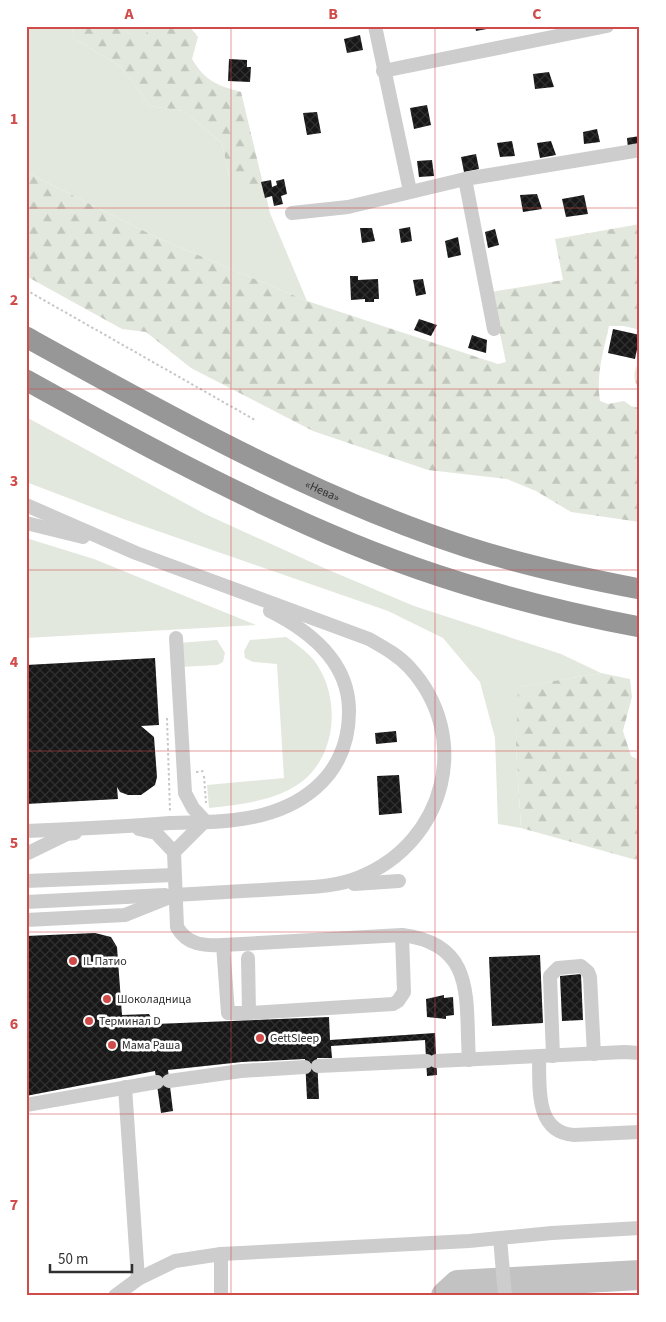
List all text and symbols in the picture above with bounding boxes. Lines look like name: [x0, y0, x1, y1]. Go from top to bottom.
text: A: [123, 3, 134, 25]
text: B: [328, 3, 338, 25]
text: C: [532, 3, 542, 25]
text: 1: [10, 108, 18, 130]
text: 2: [10, 289, 18, 311]
text: 3: [10, 470, 18, 492]
street label: «Нева»: [302, 476, 342, 506]
text: 4: [10, 651, 19, 673]
text: 5: [10, 832, 18, 854]
place label: IL Патио: [83, 953, 127, 970]
marker: IL Патио: [67, 955, 79, 967]
place label: Шоколадница: [117, 991, 191, 1008]
marker: Шоколадница: [101, 993, 113, 1005]
text: 6: [10, 1013, 18, 1035]
place label: Терминал D: [99, 1013, 161, 1030]
marker: Терминал D: [83, 1015, 95, 1027]
place label: GettSleep: [270, 1030, 319, 1047]
marker: GettSleep: [254, 1032, 266, 1044]
place label: Мама Раша: [122, 1037, 180, 1054]
marker: Мама Раша: [106, 1039, 118, 1051]
text: 7: [10, 1194, 18, 1216]
scale bar: [50, 1242, 132, 1274]
text: 50 m: [58, 1249, 88, 1270]

